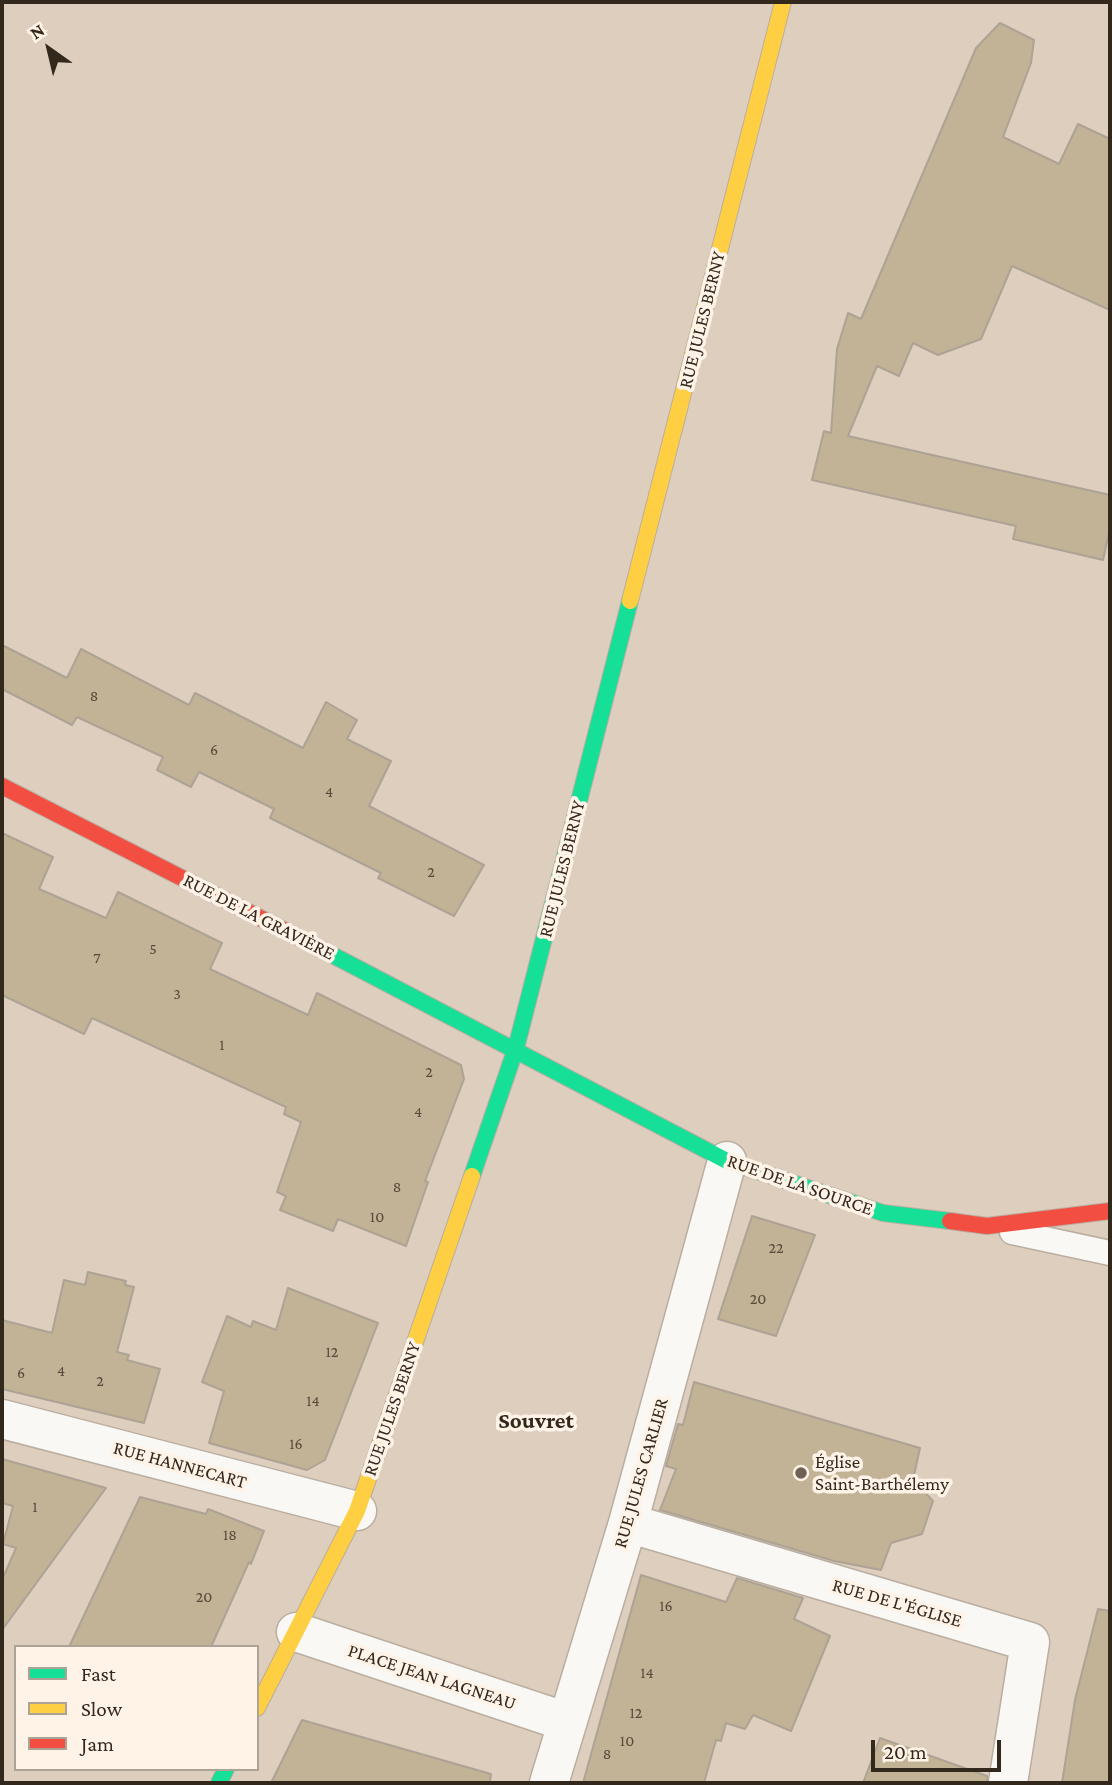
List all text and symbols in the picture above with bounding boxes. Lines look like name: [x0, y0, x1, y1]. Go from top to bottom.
north arrow: [14, 14, 84, 84]
text: N: [26, 19, 48, 44]
street label: RUE JULES BERNY: [674, 249, 730, 391]
house number: 8: [90, 686, 98, 706]
house number: 6: [210, 740, 218, 760]
house number: 4: [325, 782, 333, 802]
street label: RUE JULES BERNY: [534, 798, 590, 940]
house number: 2: [427, 862, 435, 882]
street label: RUE DE LA GRAVIÈRE: [179, 869, 339, 965]
house number: 5: [149, 939, 157, 959]
house number: 7: [93, 948, 101, 968]
house number: 3: [173, 984, 181, 1004]
house number: 1: [219, 1035, 225, 1055]
house number: 2: [425, 1062, 433, 1082]
house number: 4: [414, 1102, 422, 1122]
street label: RUE DE LA SOURCE: [724, 1149, 876, 1221]
house number: 8: [393, 1177, 401, 1197]
house number: 10: [370, 1207, 384, 1227]
house number: 22: [768, 1238, 784, 1258]
house number: 20: [750, 1289, 766, 1309]
street label: RUE JULES BERNY: [358, 1339, 426, 1479]
house number: 12: [326, 1342, 338, 1362]
house number: 4: [57, 1361, 65, 1381]
house number: 6: [17, 1363, 25, 1383]
house number: 2: [96, 1371, 104, 1391]
house number: 14: [306, 1391, 320, 1411]
street label: RUE JULES CARLIER: [609, 1395, 673, 1551]
district label: Souvret: [498, 1407, 574, 1435]
house number: 16: [289, 1434, 303, 1454]
street label: RUE HANNECART: [111, 1436, 249, 1494]
place label: Église Saint-Barthélemy: [815, 1451, 949, 1495]
marker: Église Saint-Barthélemy: [793, 1465, 809, 1481]
house number: 1: [32, 1497, 38, 1517]
house number: 18: [223, 1525, 237, 1545]
street label: RUE DE L'ÉGLISE: [830, 1574, 964, 1632]
house number: 20: [196, 1587, 212, 1607]
house number: 16: [659, 1596, 673, 1616]
street label: PLACE JEAN LAGNEAU: [345, 1639, 519, 1715]
legend: [14, 1645, 259, 1771]
text: Fast: [81, 1662, 116, 1686]
house number: 14: [640, 1663, 654, 1683]
text: Slow: [81, 1697, 122, 1721]
house number: 12: [630, 1703, 642, 1723]
scale bar: [874, 1726, 1004, 1770]
house number: 10: [620, 1731, 634, 1751]
text: Jam: [81, 1732, 114, 1756]
text: 20 m: [884, 1740, 927, 1764]
house number: 8: [603, 1744, 611, 1764]

